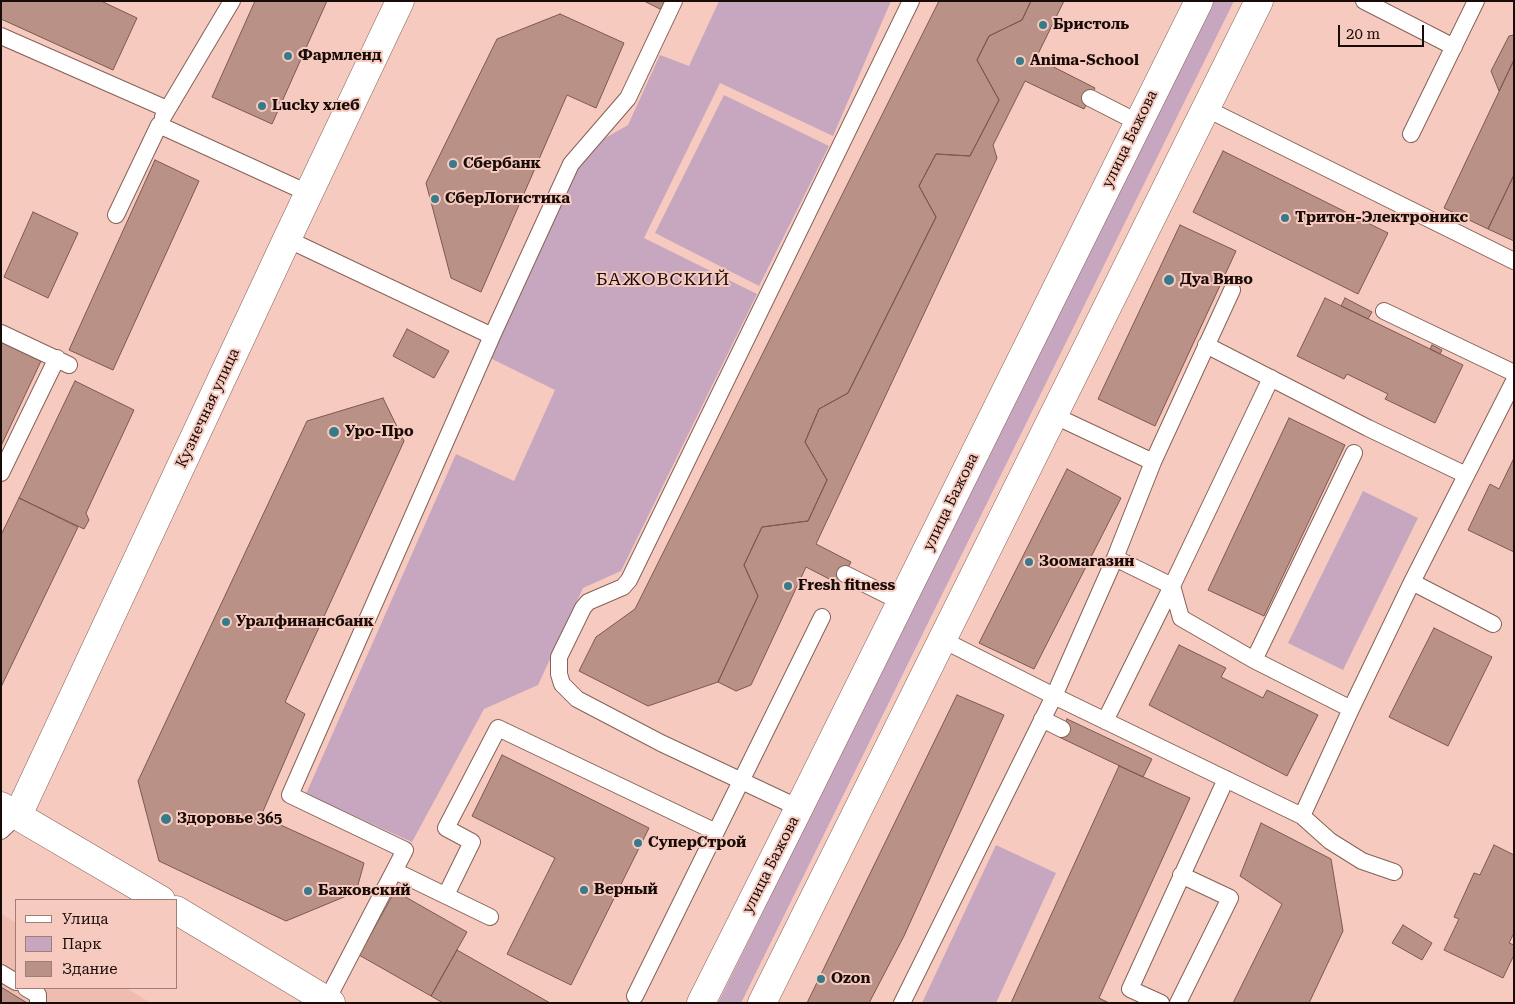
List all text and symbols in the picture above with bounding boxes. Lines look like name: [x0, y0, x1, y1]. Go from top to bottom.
scale bar: [1340, 15, 1426, 47]
place label: Бристоль: [1053, 16, 1129, 34]
marker: Бристоль: [1037, 19, 1049, 31]
text: 20 m: [1346, 25, 1380, 43]
place label: Фармленд: [298, 47, 382, 65]
marker: Фармленд: [282, 50, 294, 62]
place label: Anima-School: [1030, 52, 1139, 70]
marker: Anima-School: [1014, 55, 1026, 67]
street label: улица Бажова: [1099, 87, 1161, 191]
place label: Lucky хлеб: [272, 97, 360, 115]
marker: Lucky хлеб: [256, 100, 268, 112]
place label: Сбербанк: [463, 155, 541, 173]
marker: Сбербанк: [447, 158, 459, 170]
place label: СберЛогистика: [445, 190, 570, 208]
marker: СберЛогистика: [429, 193, 441, 205]
place label: Тритон-Электроникс: [1295, 209, 1468, 227]
marker: Тритон-Электроникс: [1279, 212, 1291, 224]
district label: БАЖОВСКИЙ: [595, 269, 731, 291]
place label: Дуа Виво: [1180, 271, 1253, 289]
marker: Дуа Виво: [1162, 273, 1176, 287]
street label: Кузнечная улица: [172, 345, 244, 471]
place label: Уро-Про: [345, 423, 414, 441]
marker: Уро-Про: [327, 425, 341, 439]
street label: улица Бажова: [920, 450, 982, 554]
place label: Зоомагазин: [1039, 553, 1134, 571]
marker: Зоомагазин: [1023, 556, 1035, 568]
place label: Fresh fitness: [798, 577, 895, 595]
marker: Fresh fitness: [782, 580, 794, 592]
place label: Уралфинансбанк: [236, 613, 374, 631]
marker: Уралфинансбанк: [220, 616, 232, 628]
place label: Здоровье 365: [177, 810, 282, 828]
marker: Здоровье 365: [159, 812, 173, 826]
street label: улица Бажова: [739, 813, 803, 917]
place label: СуперСтрой: [648, 834, 746, 852]
marker: СуперСтрой: [632, 837, 644, 849]
place label: Верный: [594, 881, 658, 899]
place label: Бажовский: [318, 882, 411, 900]
marker: Верный: [578, 884, 590, 896]
marker: Бажовский: [302, 885, 314, 897]
legend: [15, 899, 178, 989]
text: Улица: [62, 910, 108, 928]
text: Парк: [62, 935, 102, 953]
text: Здание: [62, 960, 118, 978]
place label: Ozon: [831, 970, 871, 988]
marker: Ozon: [815, 973, 827, 985]

